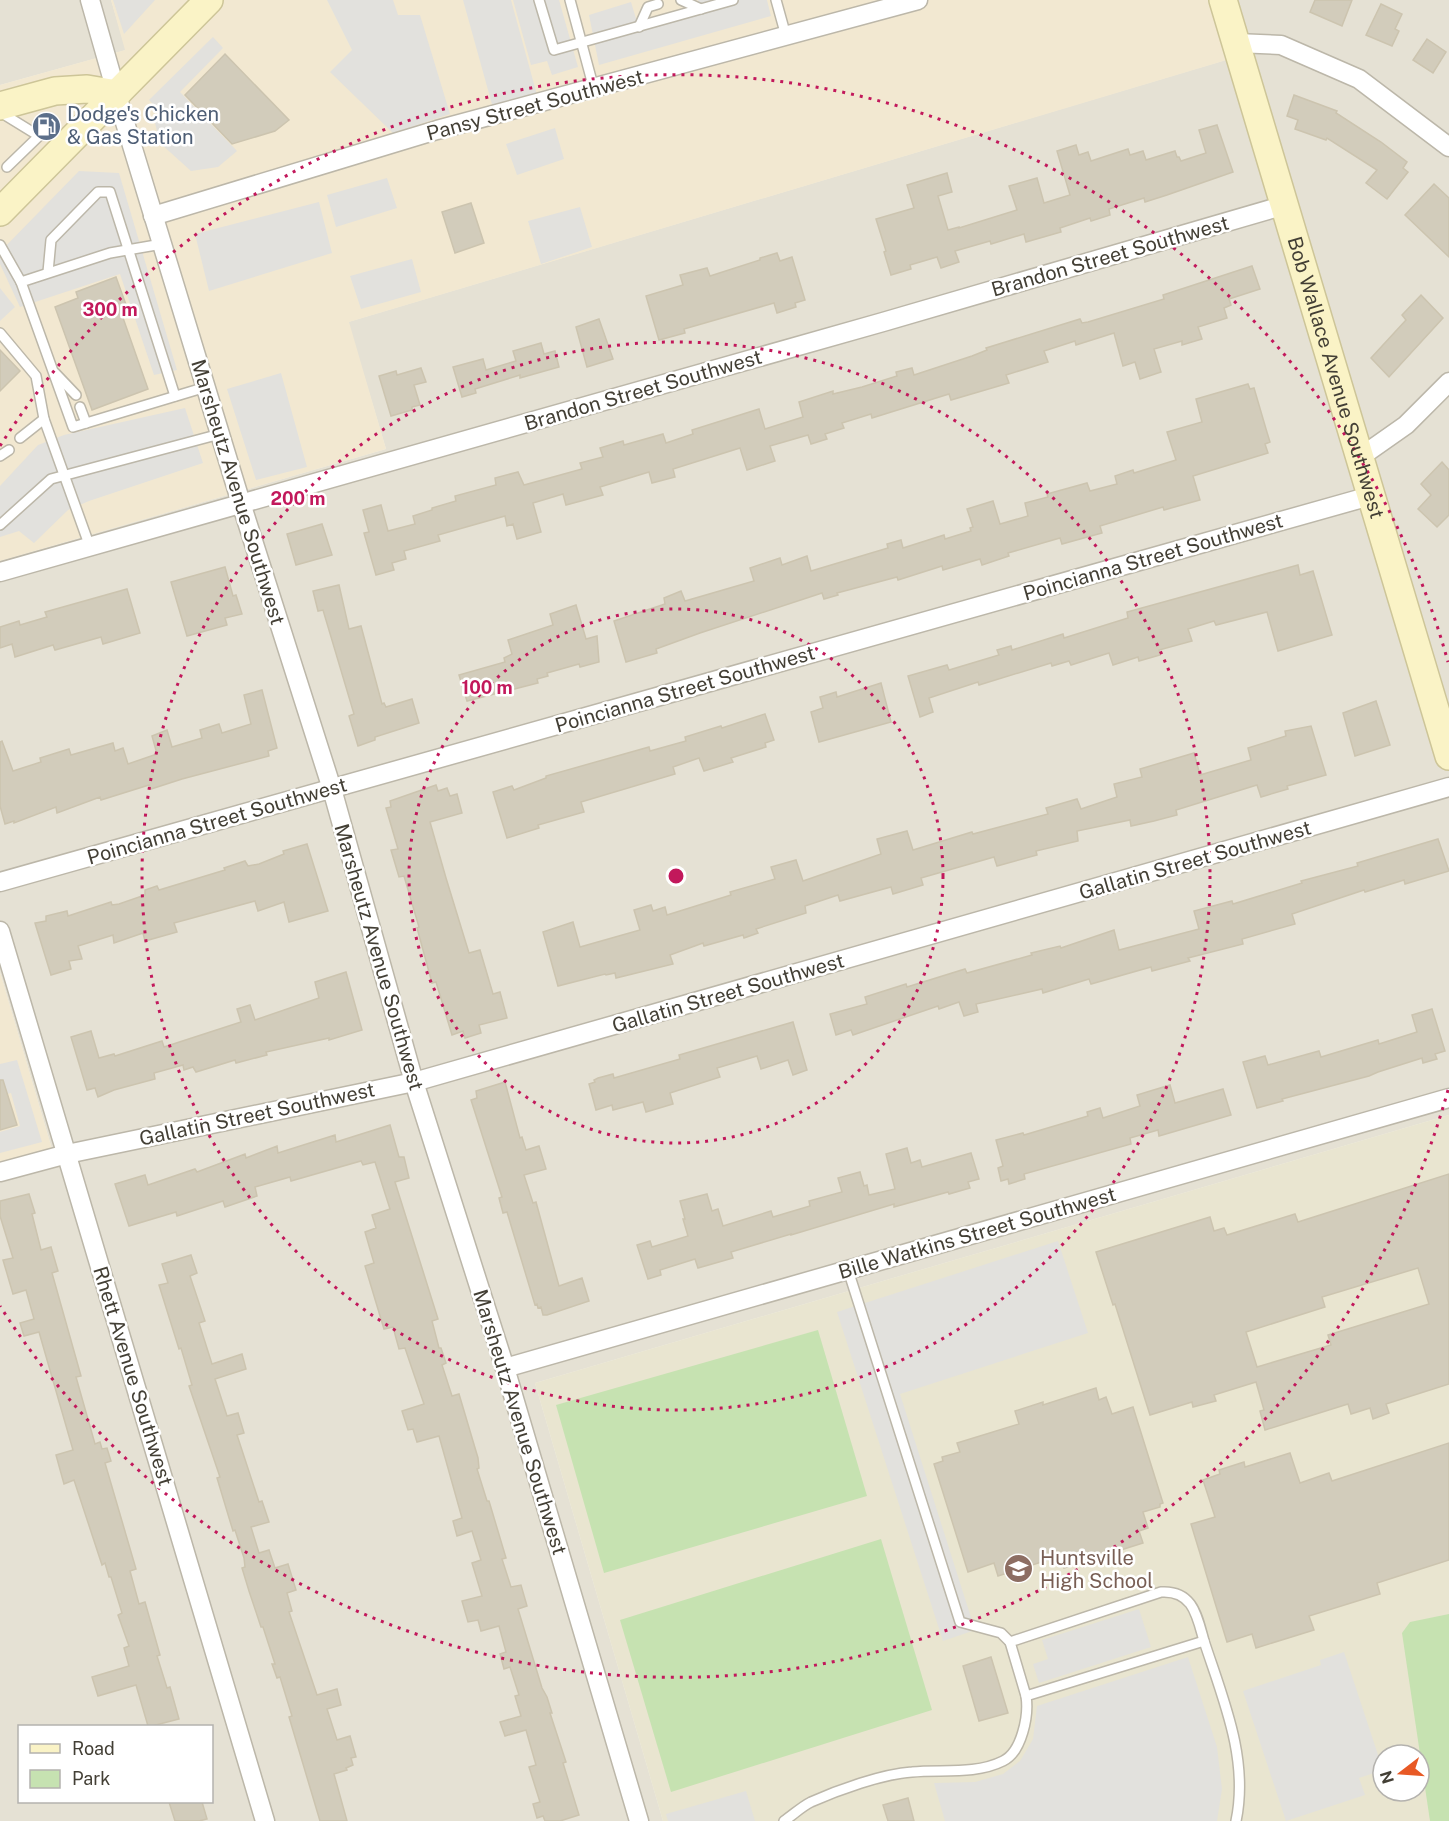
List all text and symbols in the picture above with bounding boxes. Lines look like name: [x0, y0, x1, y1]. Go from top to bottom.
street label: Pansy Street Southwest: [424, 64, 646, 146]
place label: Dodge's Chicken & Gas Station: [67, 102, 219, 149]
fuel station icon: Dodge's Chicken & Gas Station: [30, 110, 62, 142]
street label: Brandon Street Southwest: [988, 211, 1232, 301]
street label: Bob Wallace Avenue Southwest: [1282, 234, 1389, 521]
text: 300 m: [82, 299, 138, 320]
street label: Brandon Street Southwest: [521, 345, 765, 435]
street label: Marsheutz Avenue Southwest: [186, 356, 290, 628]
text: 200 m: [271, 488, 325, 509]
street label: Poincianna Street Southwest: [1020, 508, 1286, 606]
street label: Poincianna Street Southwest: [552, 640, 818, 738]
text: 100 m: [461, 677, 513, 698]
street label: Poincianna Street Southwest: [84, 772, 350, 870]
street label: Gallatin Street Southwest: [1076, 815, 1314, 905]
street label: Marsheutz Avenue Southwest: [329, 821, 429, 1093]
centre of rings: [666, 866, 686, 886]
street label: Gallatin Street Southwest: [609, 948, 847, 1038]
street label: Gallatin Street Southwest: [137, 1077, 377, 1151]
street label: Bille Watkins Street Southwest: [835, 1182, 1119, 1284]
street label: Rhett Avenue Southwest: [88, 1263, 178, 1489]
street label: Marsheutz Avenue Southwest: [468, 1286, 572, 1558]
place label: Huntsville High School: [1040, 1546, 1153, 1593]
school or university icon: Huntsville High School: [1003, 1553, 1035, 1585]
legend: [18, 1725, 213, 1803]
text: Road: [72, 1738, 115, 1759]
north arrow: [1371, 1743, 1431, 1803]
text: Park: [72, 1768, 110, 1789]
text: N: [1376, 1768, 1398, 1786]

